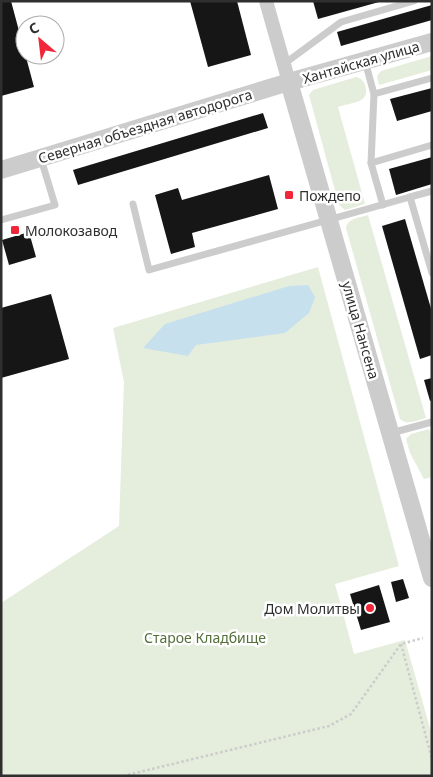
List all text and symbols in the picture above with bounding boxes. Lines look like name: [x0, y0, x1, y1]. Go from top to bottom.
north arrow: [15, 15, 65, 65]
text: С: [25, 18, 42, 39]
street label: Хантайская улица: [300, 36, 422, 88]
street label: Северная объездная автодорога: [36, 84, 254, 168]
place label: Пождепо: [299, 186, 361, 205]
marker: Пождепо: [283, 189, 295, 201]
place label: Молокозавод: [25, 221, 118, 240]
marker: Молокозавод: [9, 224, 21, 236]
street label: улица Нансена: [338, 279, 384, 381]
place label: Дом Молитвы: [264, 599, 360, 618]
marker: Дом Молитвы: [364, 602, 376, 614]
park label: Старое Кладбище: [144, 628, 266, 647]

